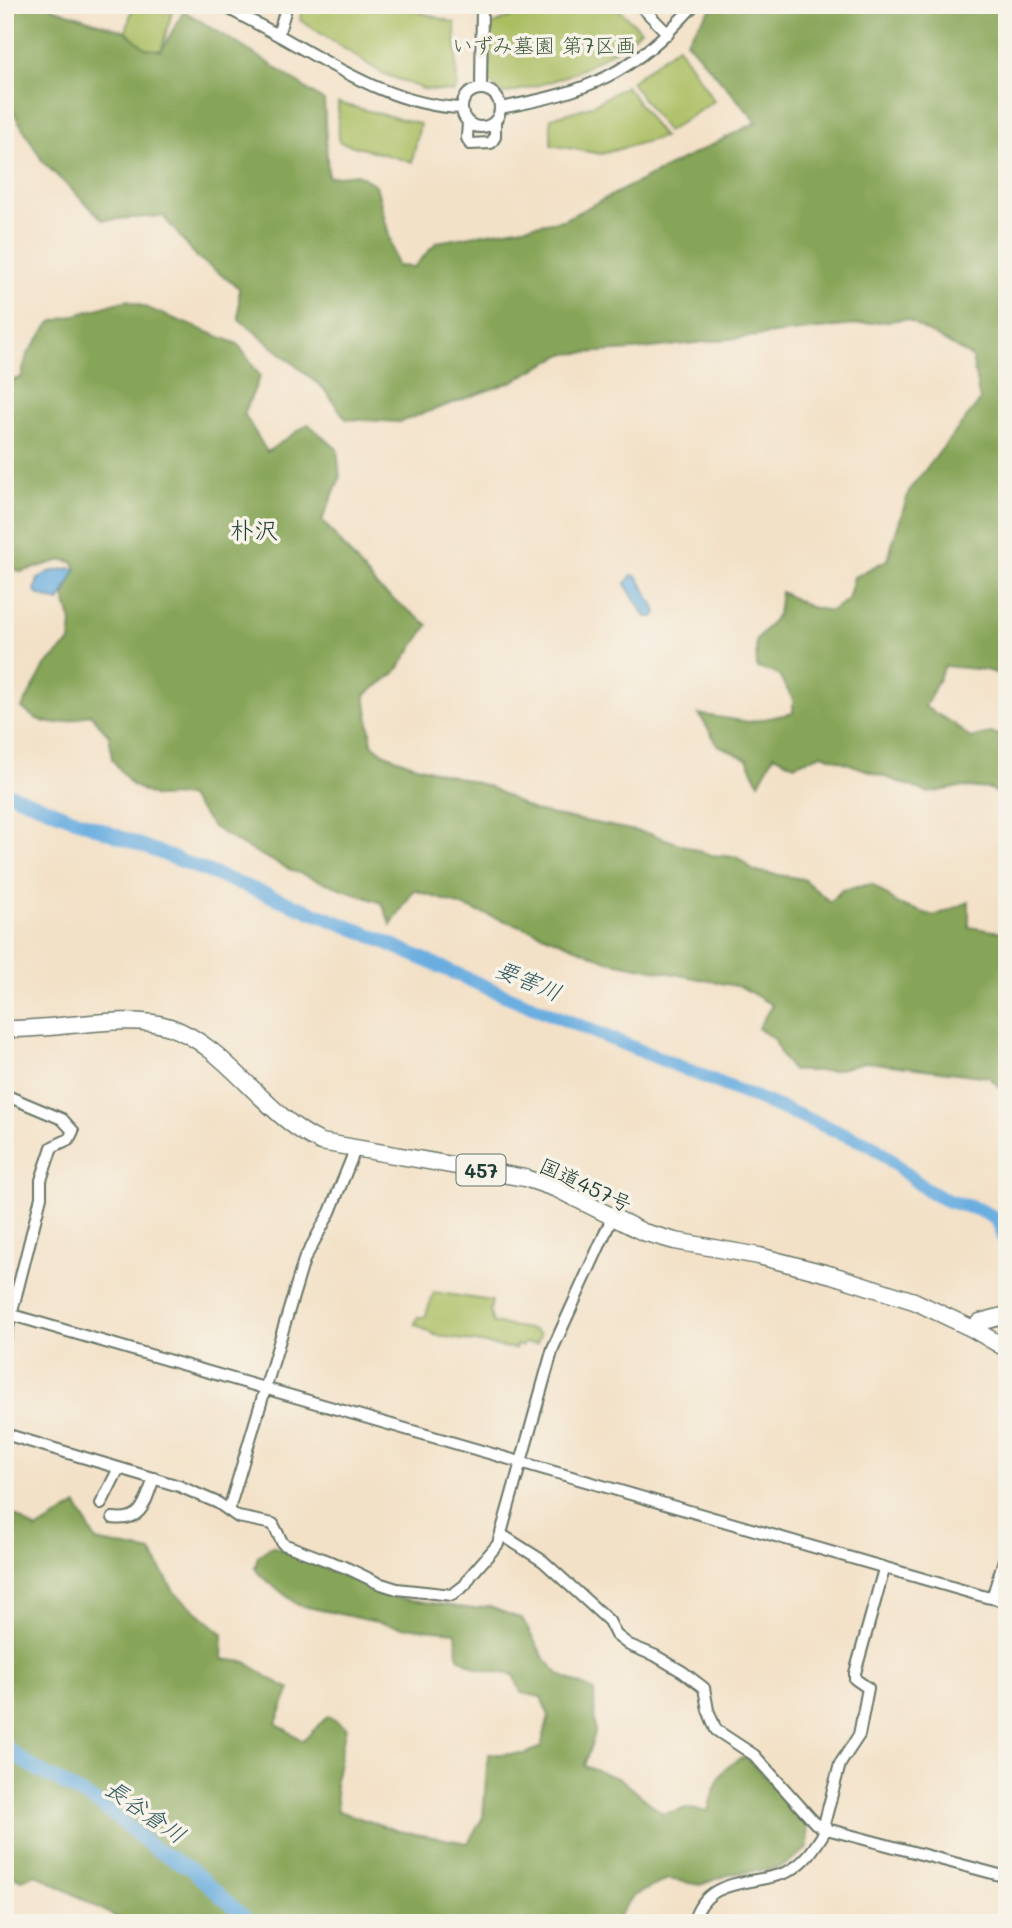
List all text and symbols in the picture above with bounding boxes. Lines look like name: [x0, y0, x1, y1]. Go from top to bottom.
park label: いずみ墓園 第7区画: [452, 31, 636, 58]
district label: 朴沢: [230, 514, 278, 545]
water label: 要害川: [491, 953, 567, 1007]
street label: 国道457号: [535, 1151, 637, 1217]
road number: 457: [456, 1154, 505, 1186]
water label: 長谷倉川: [100, 1772, 192, 1850]

